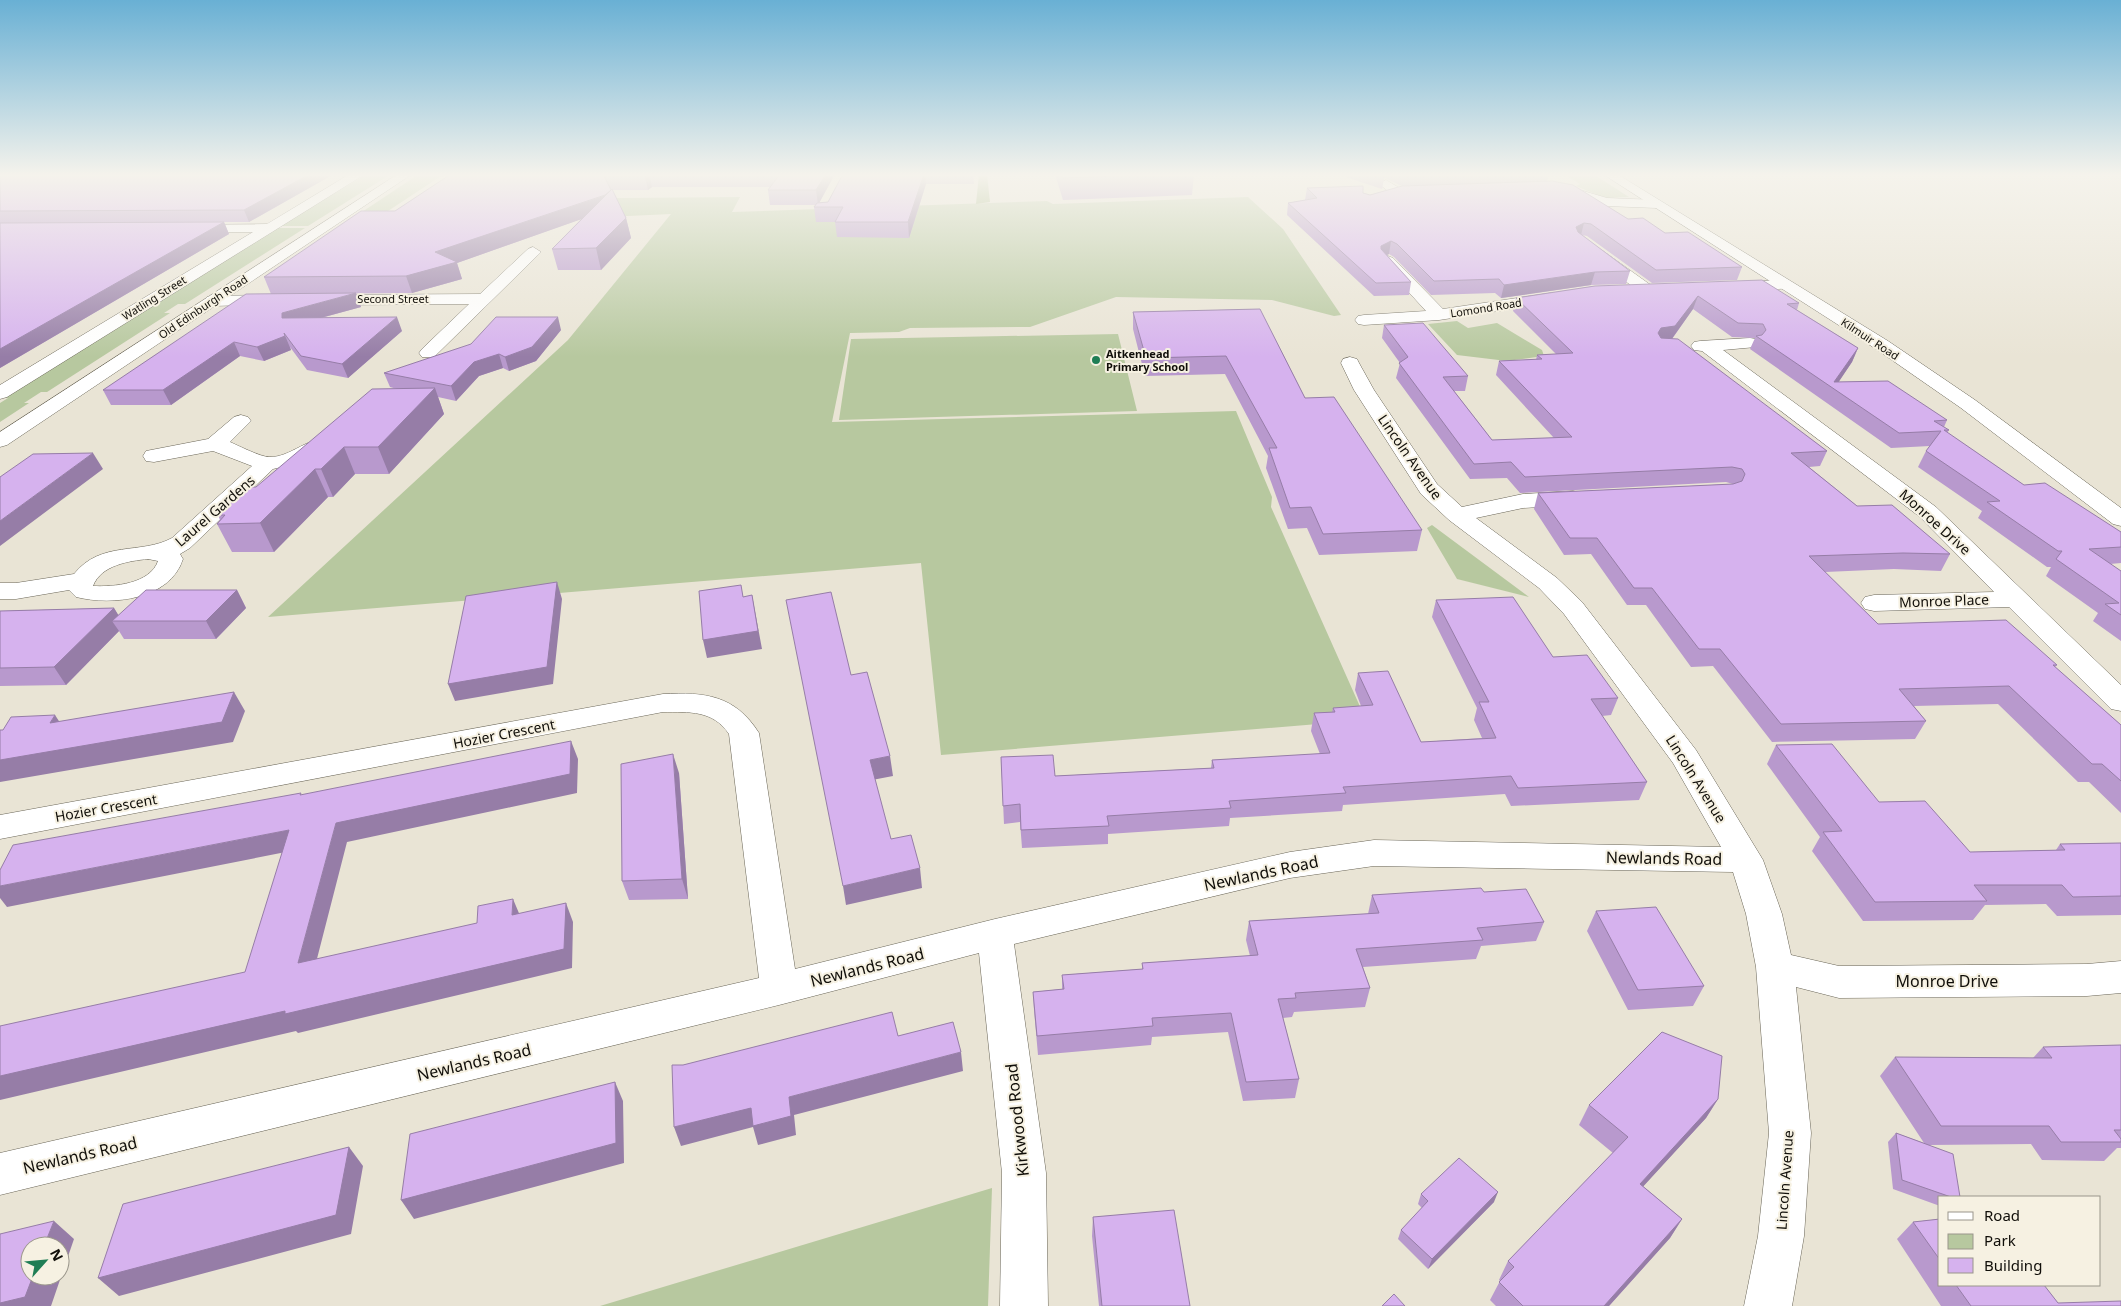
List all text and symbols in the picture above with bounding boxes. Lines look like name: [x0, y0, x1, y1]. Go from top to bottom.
street label: Old Edinburgh Road: [155, 271, 250, 342]
street label: Watling Street: [119, 272, 189, 323]
street label: Second Street: [357, 291, 429, 306]
street label: Lomond Road: [1449, 294, 1523, 321]
street label: Kilmuir Road: [1838, 314, 1902, 363]
place label: Aitkenhead Primary School: [1106, 346, 1188, 374]
marker: Aitkenhead Primary School: [1090, 354, 1102, 366]
street label: Lincoln Avenue: [1374, 410, 1447, 503]
street label: Laurel Gardens: [171, 470, 259, 551]
street label: Monroe Drive: [1896, 484, 1975, 559]
street label: Monroe Place: [1899, 589, 1989, 612]
street label: Hozier Crescent: [451, 714, 557, 753]
street label: Lincoln Avenue: [1662, 731, 1731, 826]
street label: Hozier Crescent: [53, 789, 159, 826]
street label: Newlands Road: [1606, 846, 1722, 870]
street label: Newlands Road: [1202, 850, 1320, 896]
street label: Newlands Road: [808, 942, 926, 992]
street label: Monroe Drive: [1896, 970, 1998, 992]
street label: Newlands Road: [415, 1038, 533, 1086]
street label: Kirkwood Road: [1000, 1062, 1034, 1178]
street label: Lincoln Avenue: [1772, 1129, 1797, 1230]
street label: Newlands Road: [21, 1131, 139, 1179]
legend: [1938, 1196, 2101, 1286]
text: Road: [1984, 1205, 2020, 1225]
text: Park: [1984, 1230, 2016, 1250]
north arrow: [20, 1236, 70, 1286]
text: N: [46, 1245, 68, 1264]
text: Building: [1984, 1255, 2042, 1275]

